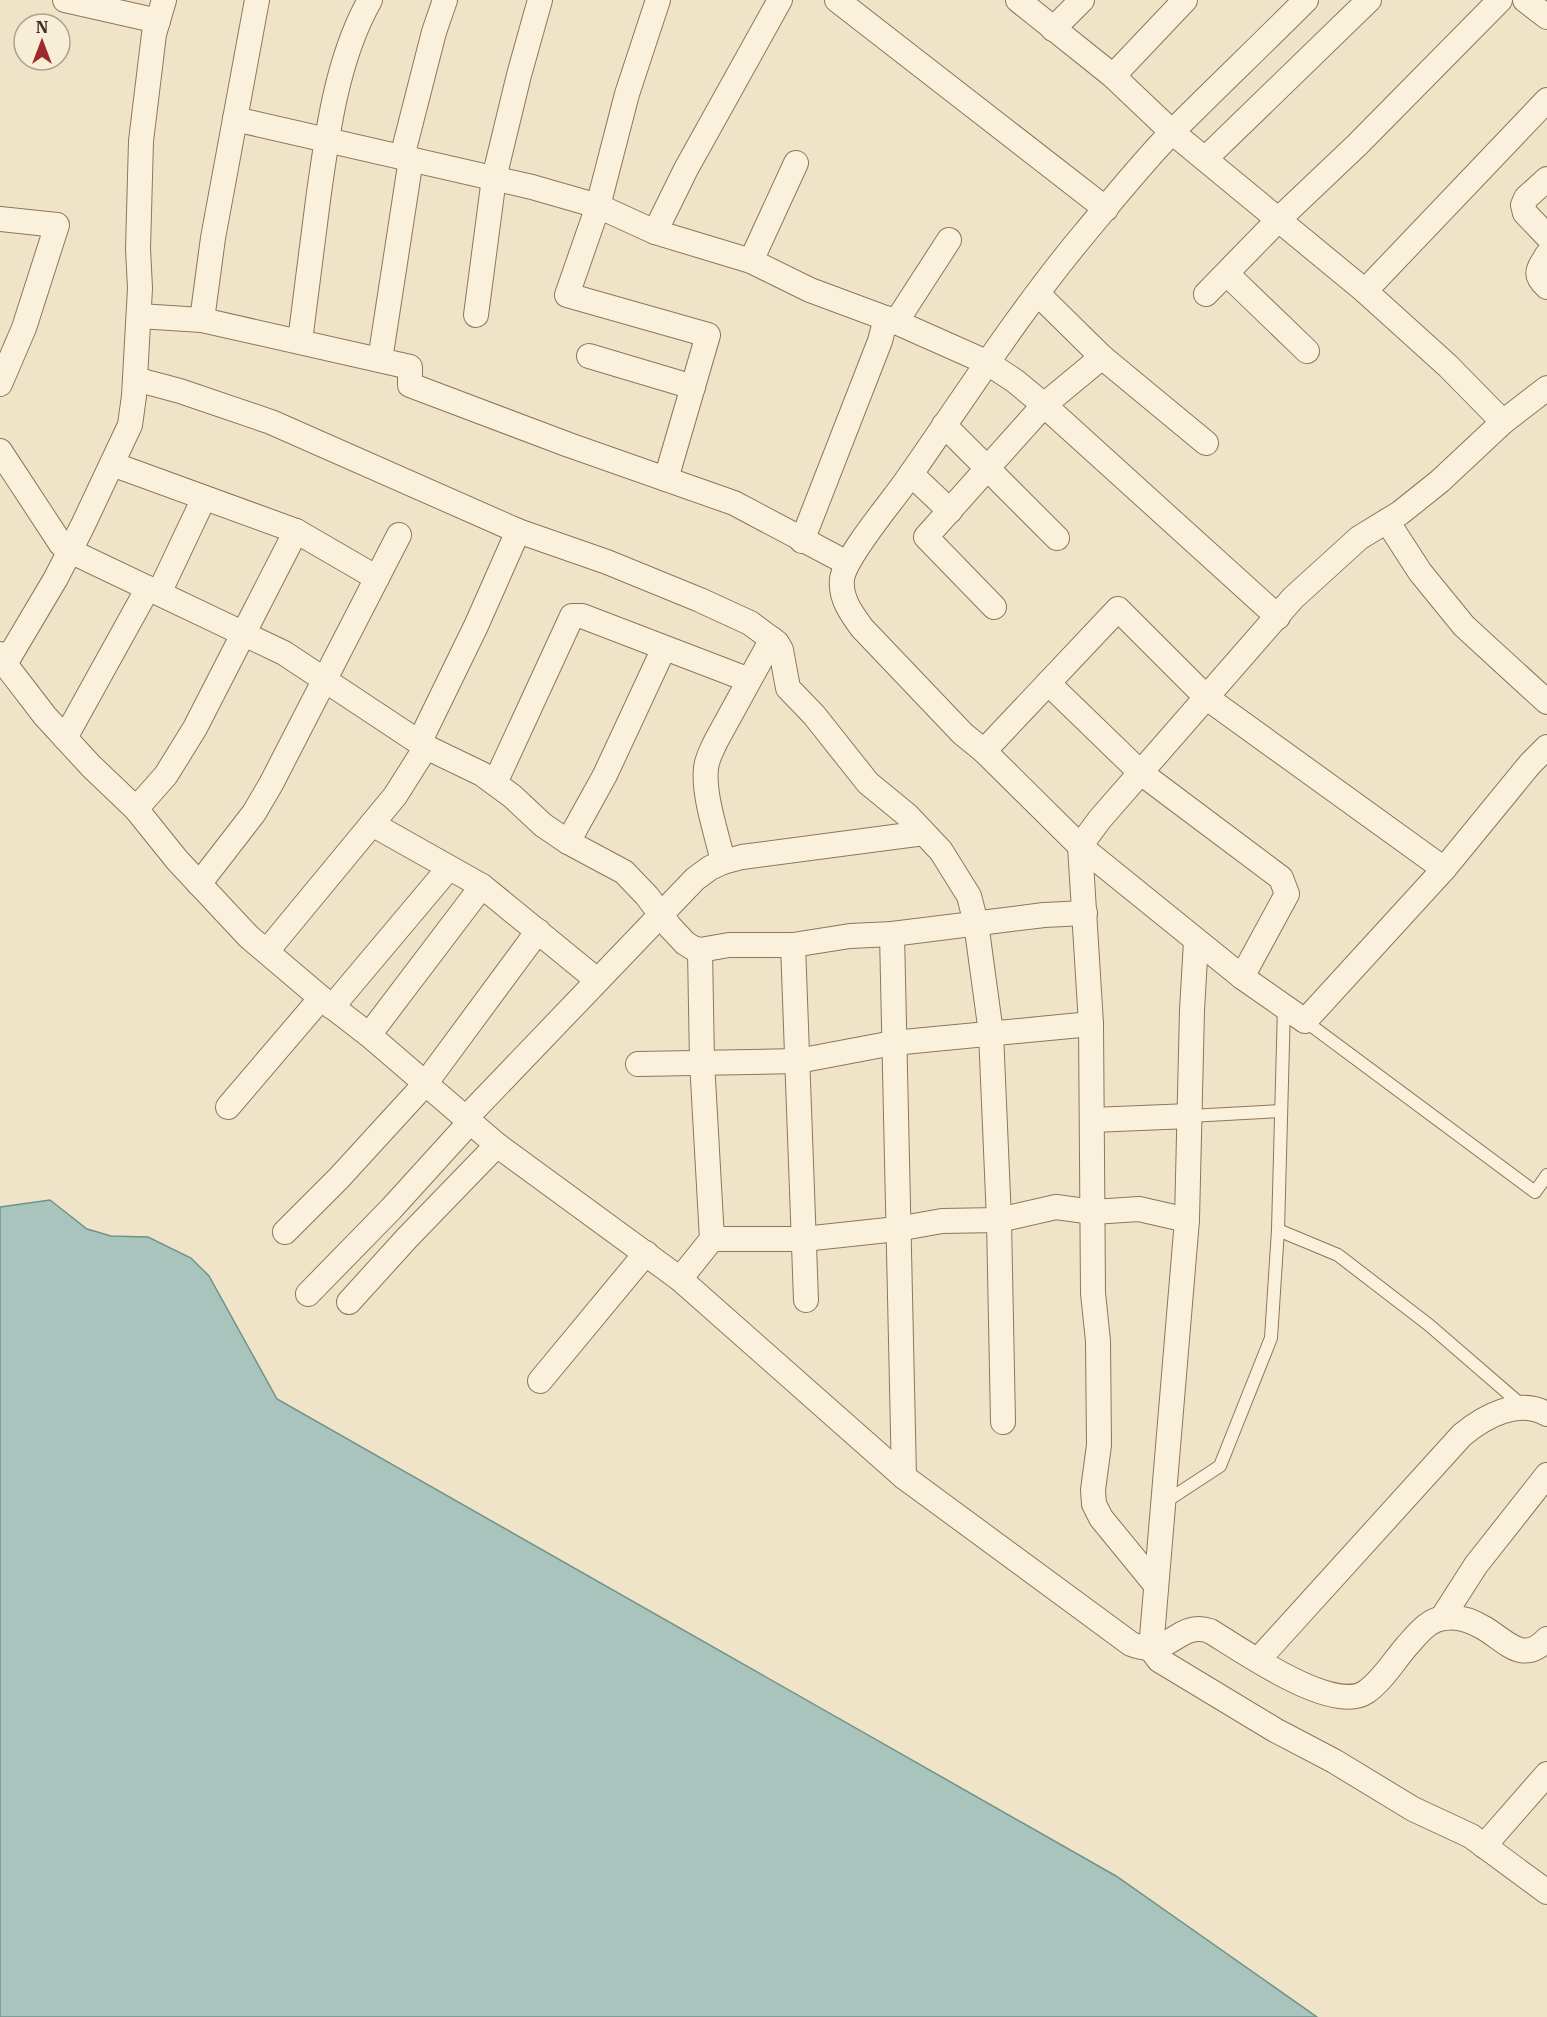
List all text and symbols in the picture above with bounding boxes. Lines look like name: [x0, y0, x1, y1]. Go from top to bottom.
north arrow: [12, 12, 72, 72]
text: N: [36, 17, 48, 37]

